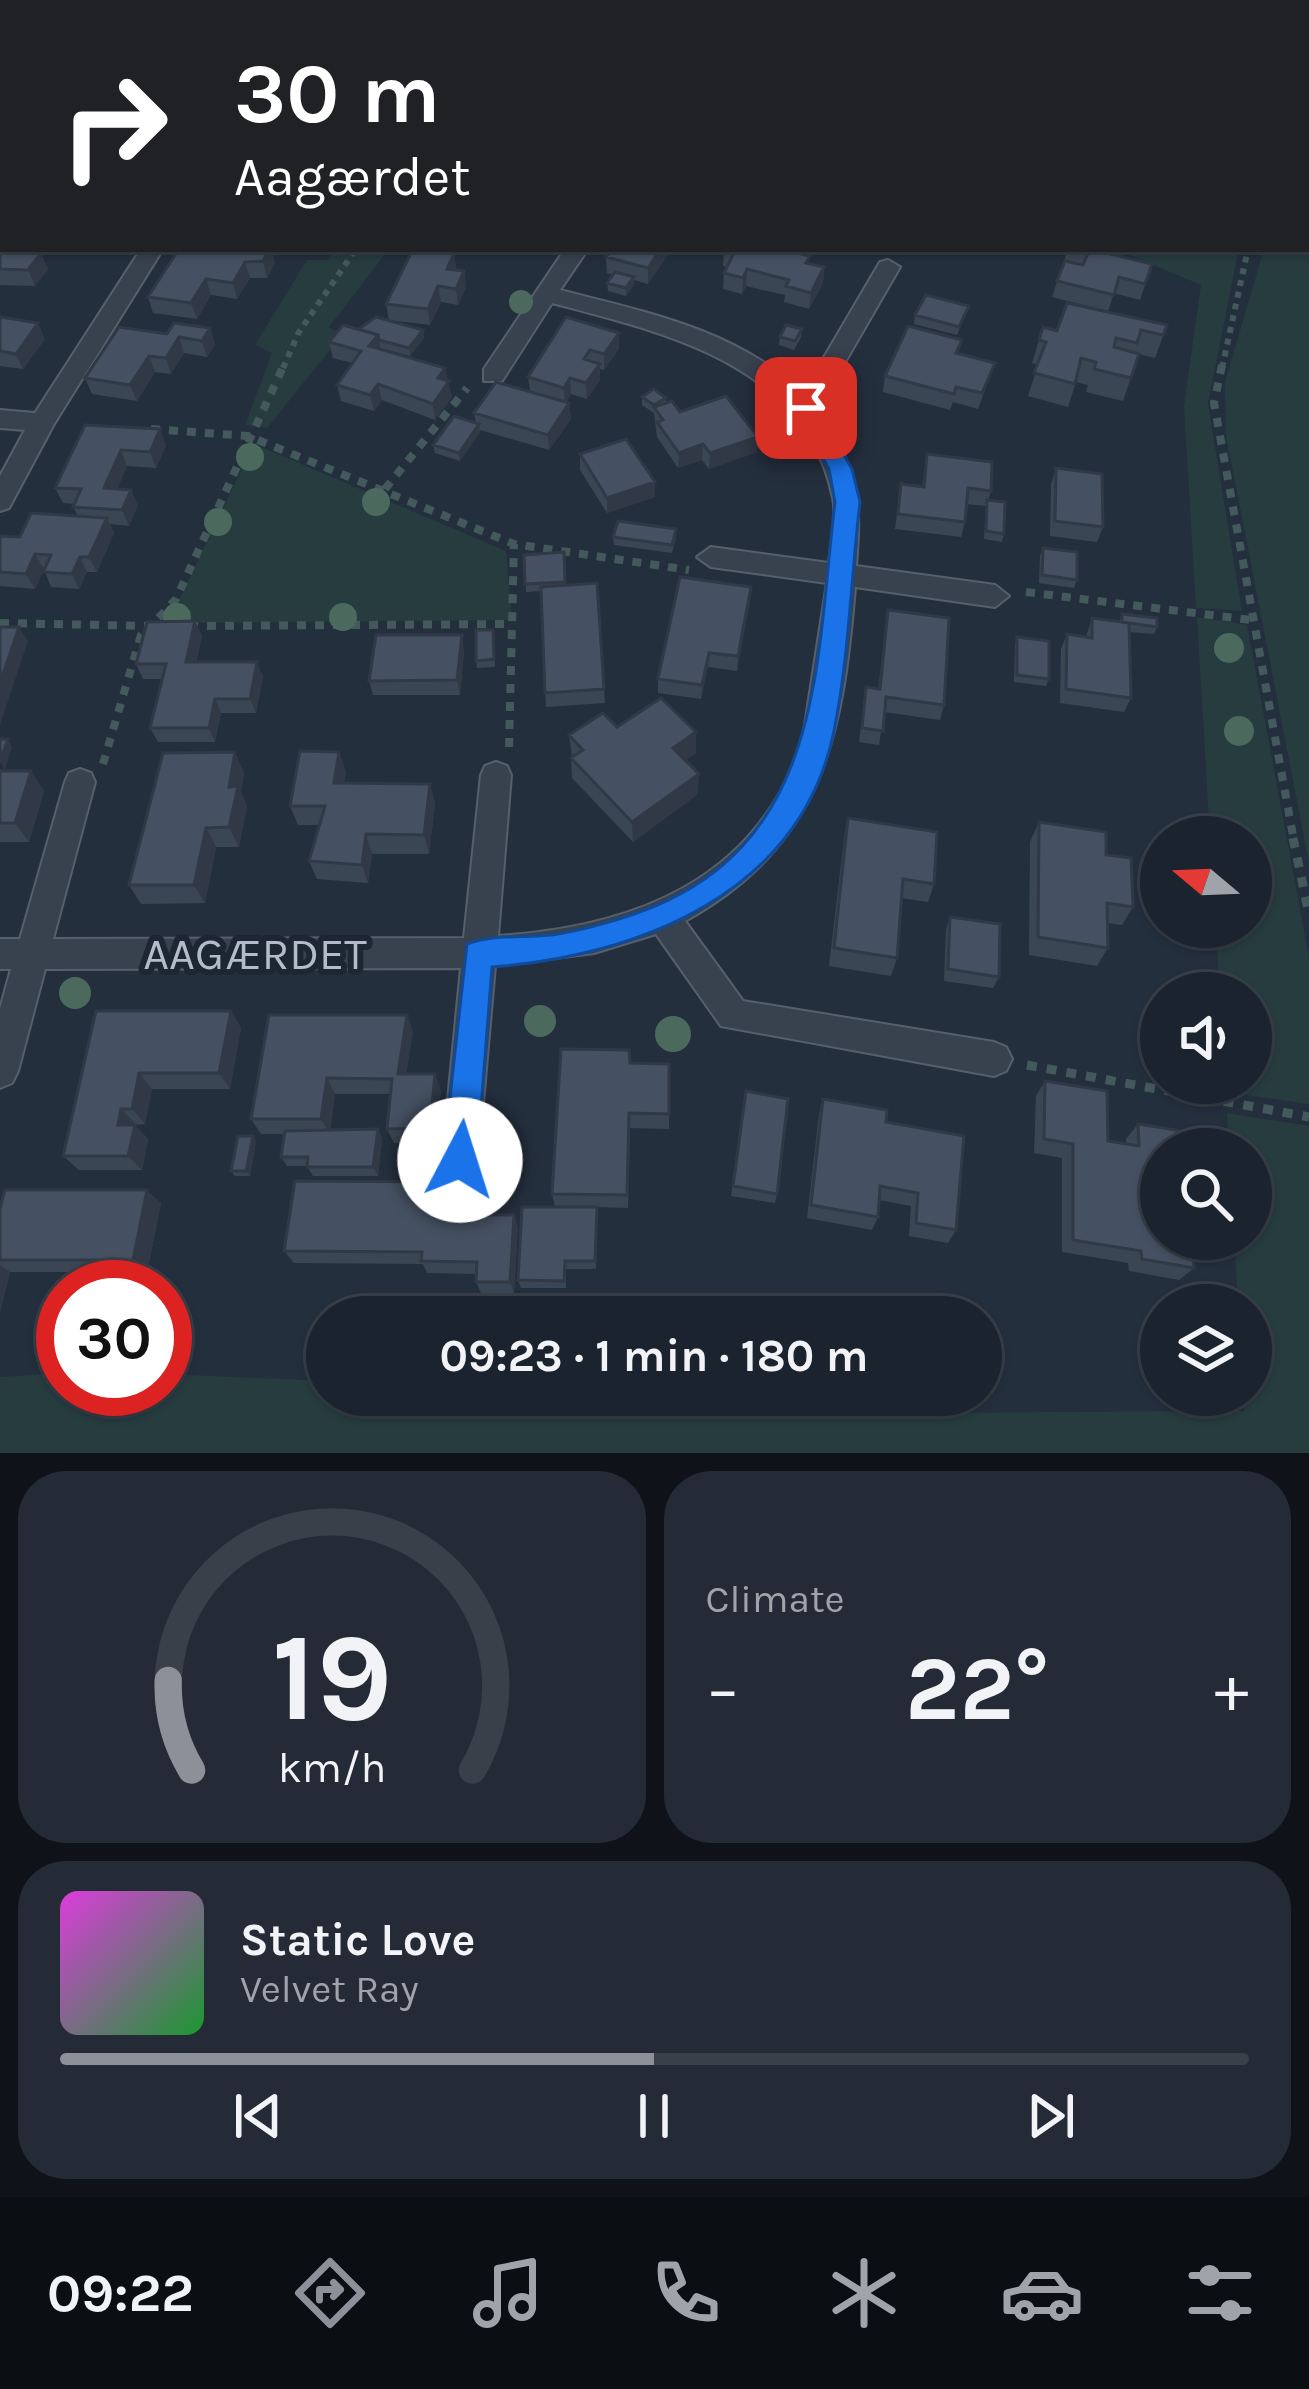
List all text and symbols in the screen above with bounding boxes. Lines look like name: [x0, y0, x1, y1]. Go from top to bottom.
text: 30 m: [234, 45, 440, 143]
icon: right: [36, 48, 192, 204]
text: Aagærdet: [234, 145, 471, 209]
pin: [755, 357, 857, 459]
icon: arrive: [773, 375, 839, 441]
north arrow: [1140, 816, 1272, 948]
map controls: [1140, 816, 1272, 1416]
street label: AAGÆRDET: [143, 928, 367, 980]
button: sound: [1140, 972, 1272, 1104]
position arrow: [397, 1097, 523, 1223]
button: search: [1140, 1128, 1272, 1260]
speed limit sign: 30: [36, 1260, 192, 1416]
button: layers: [1140, 1284, 1272, 1416]
text: 09:23 · 1 min · 180 m: [440, 1330, 868, 1382]
text: Climate: [706, 1576, 845, 1622]
text: 19: [271, 1605, 392, 1750]
text: 22°: [905, 1636, 1049, 1742]
text: −: [706, 1650, 740, 1728]
text: +: [1214, 1650, 1249, 1728]
text: km/h: [277, 1743, 386, 1793]
text: Static Love: [240, 1914, 475, 1966]
text: Velvet Ray: [240, 1966, 419, 2012]
icon: previous: [225, 2083, 291, 2149]
icon: pause: [621, 2083, 687, 2149]
icon: next: [1018, 2083, 1084, 2149]
icon: directions: [288, 2251, 372, 2335]
icon: music: [466, 2251, 550, 2335]
icon: phone: [644, 2251, 728, 2335]
icon: climate: [822, 2251, 906, 2335]
icon: car: [1000, 2251, 1084, 2335]
icon: filters: [1178, 2251, 1262, 2335]
text: 09:22: [47, 2261, 194, 2325]

